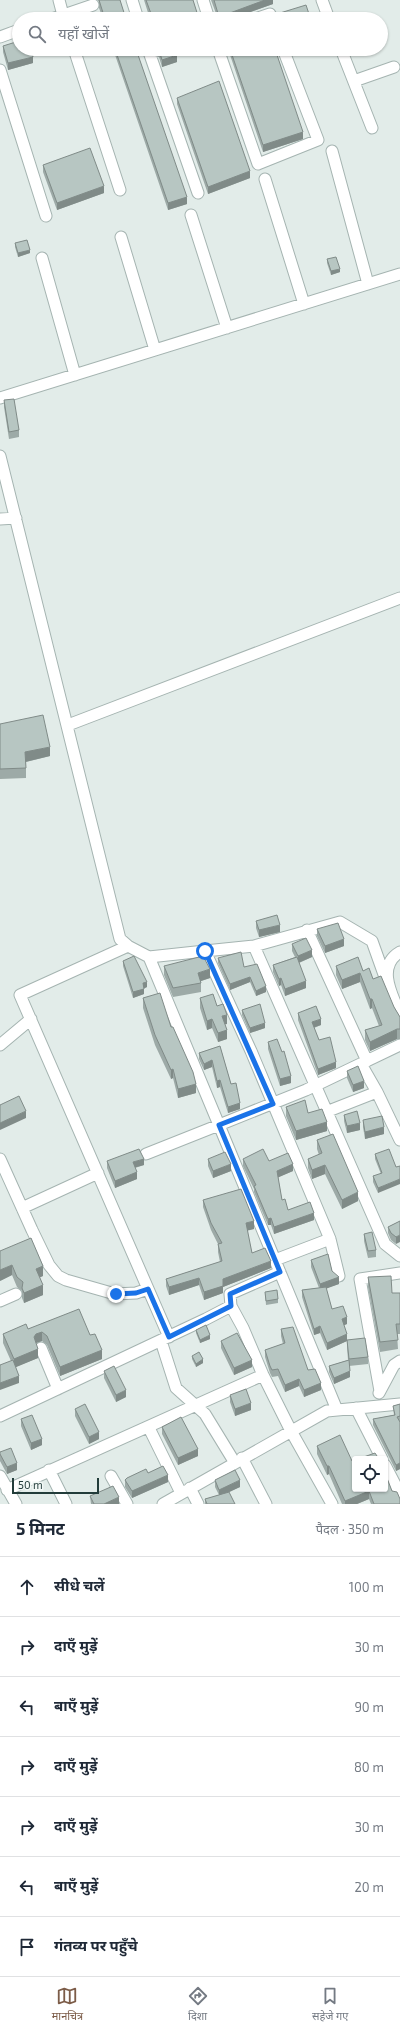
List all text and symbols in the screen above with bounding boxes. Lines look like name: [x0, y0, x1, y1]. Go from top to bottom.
search box: [12, 12, 388, 56]
icon: search: [26, 23, 48, 45]
text: यहाँ खोजें: [58, 24, 109, 42]
route start: [196, 942, 214, 960]
route end: [107, 1285, 125, 1303]
map controls: [352, 1456, 388, 1492]
button: locate: [352, 1456, 388, 1492]
scale bar: [12, 1476, 99, 1495]
text: 50 m: [18, 1478, 43, 1491]
text: 5 मिनट: [16, 1518, 65, 1538]
text: पैदल · 350 m: [316, 1521, 384, 1537]
icon: ahead: [16, 1576, 38, 1598]
text: सीधे चलें: [54, 1576, 105, 1594]
text: 100 m: [349, 1579, 384, 1595]
icon: right: [16, 1636, 38, 1658]
text: दाएँ मुड़ें: [54, 1636, 98, 1654]
text: 30 m: [355, 1639, 384, 1655]
icon: left: [16, 1696, 38, 1718]
text: बाएँ मुड़ें: [54, 1696, 98, 1714]
text: 90 m: [354, 1699, 384, 1715]
icon: right: [16, 1756, 38, 1778]
text: दाएँ मुड़ें: [54, 1756, 98, 1774]
text: 80 m: [354, 1759, 384, 1775]
icon: right: [16, 1816, 38, 1838]
text: दाएँ मुड़ें: [54, 1816, 98, 1834]
text: 30 m: [355, 1819, 384, 1835]
icon: left: [16, 1876, 38, 1898]
text: बाएँ मुड़ें: [54, 1876, 98, 1894]
text: 20 m: [355, 1879, 384, 1895]
icon: arrive: [16, 1936, 38, 1958]
text: गंतव्य पर पहुँचे: [54, 1936, 138, 1954]
tab: मानचित्र: [52, 1985, 83, 2024]
tab: दिशा: [187, 1985, 209, 2024]
tab: सहेजे गए: [312, 1985, 348, 2024]

